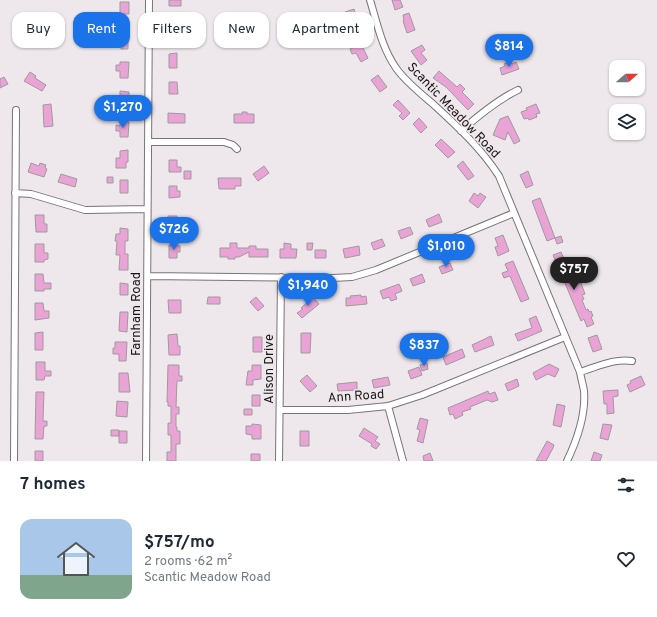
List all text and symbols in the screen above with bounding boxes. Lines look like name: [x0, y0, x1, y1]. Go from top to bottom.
chip: Buy: [12, 12, 65, 48]
chip: Rent: [73, 12, 130, 48]
chip: Filters: [138, 12, 206, 48]
chip: New: [214, 12, 269, 48]
chip: Apartment: [277, 12, 374, 48]
pin: $814: [485, 34, 533, 68]
text: $814: [494, 39, 524, 55]
street label: Scantic Meadow Road: [403, 60, 503, 162]
north arrow: [609, 60, 645, 96]
map controls: [609, 60, 645, 140]
pin: $1,270: [90, 95, 156, 129]
text: $1,270: [103, 100, 143, 116]
button: layers: [609, 104, 645, 140]
pin: $726: [150, 217, 198, 251]
text: $726: [159, 222, 189, 238]
pin: $1,010: [413, 234, 479, 268]
text: $1,010: [427, 239, 465, 255]
pin: $757: [550, 257, 598, 291]
text: $757: [559, 262, 589, 278]
street label: Farnham Road: [129, 272, 145, 356]
pin: $1,940: [275, 273, 341, 307]
text: $1,940: [287, 278, 329, 294]
pin: $837: [400, 333, 448, 367]
street label: Alison Drive: [262, 334, 278, 404]
text: $837: [409, 338, 439, 354]
street label: Ann Road: [327, 387, 385, 407]
text: 7 homes: [20, 474, 86, 496]
icon: filters: [615, 474, 637, 496]
text: $757/mo: [144, 532, 215, 554]
icon: home: [52, 535, 100, 583]
icon: heart: [615, 548, 637, 570]
text: 2 rooms · 62 m²: [144, 554, 232, 570]
text: Scantic Meadow Road: [144, 570, 271, 586]

